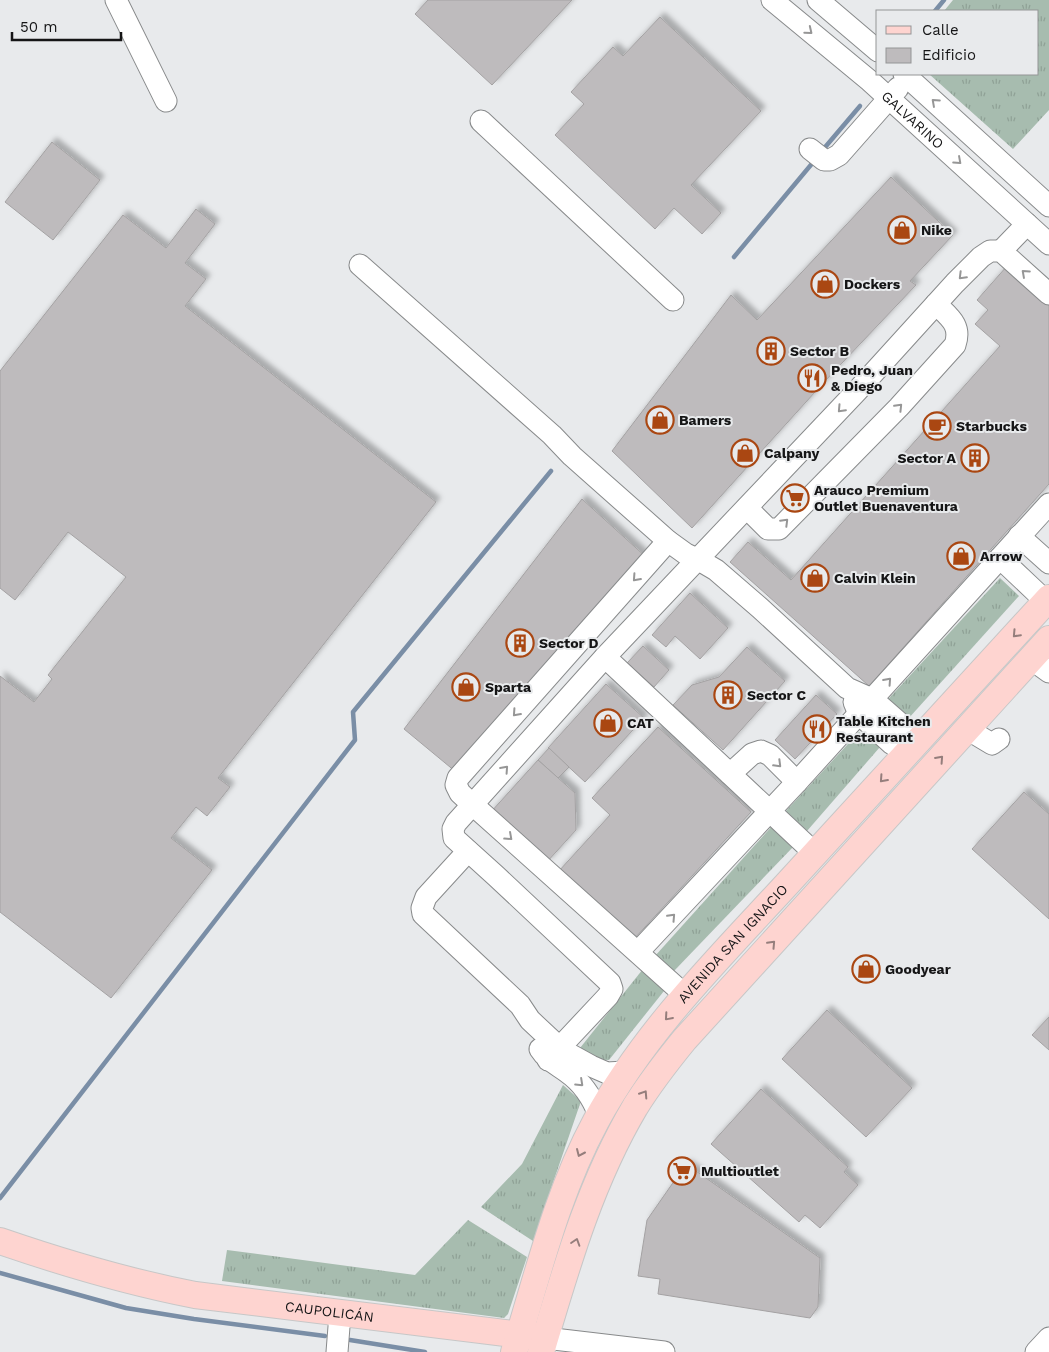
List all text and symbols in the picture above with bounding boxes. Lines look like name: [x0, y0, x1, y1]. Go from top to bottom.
scale bar: [12, 10, 121, 42]
legend: [876, 10, 1039, 75]
text: 50 m: [20, 18, 57, 36]
text: Calle: [922, 21, 959, 39]
one-way arrow: [803, 25, 812, 33]
text: Edificio: [922, 46, 976, 64]
street label: GALVARINO: [879, 88, 947, 152]
one-way arrow: [932, 99, 941, 108]
one-way arrow: [952, 155, 961, 164]
shop icon: Nike: [887, 215, 917, 245]
place label: Nike: [921, 222, 952, 238]
shop icon: Dockers: [810, 269, 840, 299]
one-way arrow: [1022, 269, 1031, 278]
one-way arrow: [959, 270, 968, 279]
place label: Dockers: [844, 276, 901, 292]
building icon: Sector B: [756, 336, 786, 366]
place label: Sector B: [790, 343, 849, 359]
place label: Pedro, Juan & Diego: [831, 362, 913, 394]
restaurant icon: Pedro, Juan & Diego: [797, 363, 827, 393]
one-way arrow: [838, 403, 847, 412]
one-way arrow: [893, 403, 902, 412]
shop icon: Bamers: [645, 405, 675, 435]
cafe icon: Starbucks: [922, 411, 952, 441]
place label: Bamers: [679, 412, 732, 428]
place label: Starbucks: [956, 418, 1027, 434]
shop icon: Calpany: [730, 438, 760, 468]
building icon: Sector A: [960, 443, 990, 473]
place label: Calpany: [764, 445, 819, 461]
place label: Sector A: [897, 450, 957, 466]
place label: Arauco Premium Outlet Buenaventura: [814, 482, 959, 514]
supermarket icon: Arauco Premium Outlet Buenaventura: [780, 483, 810, 513]
one-way arrow: [779, 519, 788, 528]
shop icon: Arrow: [946, 541, 976, 571]
place label: Arrow: [980, 548, 1023, 564]
shop icon: Calvin Klein: [800, 563, 830, 593]
place label: Calvin Klein: [834, 570, 916, 586]
one-way arrow: [632, 572, 641, 581]
building icon: Sector D: [505, 628, 535, 658]
one-way arrow: [1013, 628, 1022, 637]
place label: Sector D: [539, 635, 598, 651]
shop icon: Sparta: [451, 672, 481, 702]
one-way arrow: [882, 678, 891, 687]
place label: Sparta: [485, 679, 532, 695]
building icon: Sector C: [713, 680, 743, 710]
place label: Sector C: [747, 687, 806, 703]
one-way arrow: [513, 707, 522, 716]
shop icon: CAT: [593, 708, 623, 738]
place label: Table Kitchen Restaurant: [836, 713, 931, 745]
restaurant icon: Table Kitchen Restaurant: [802, 714, 832, 744]
place label: CAT: [627, 715, 654, 731]
one-way arrow: [934, 756, 943, 765]
one-way arrow: [772, 758, 781, 767]
one-way arrow: [499, 765, 508, 774]
one-way arrow: [880, 774, 889, 783]
one-way arrow: [503, 832, 512, 841]
street label: AVENIDA SAN IGNACIO: [674, 881, 791, 1006]
one-way arrow: [666, 913, 675, 922]
one-way arrow: [766, 941, 775, 950]
shop icon: Goodyear: [851, 954, 881, 984]
place label: Goodyear: [885, 961, 951, 977]
one-way arrow: [665, 1011, 674, 1020]
one-way arrow: [575, 1077, 584, 1086]
one-way arrow: [637, 1091, 647, 1100]
one-way arrow: [576, 1148, 587, 1157]
supermarket icon: Multioutlet: [667, 1156, 697, 1186]
place label: Multioutlet: [701, 1163, 779, 1179]
one-way arrow: [570, 1238, 580, 1246]
street label: CAUPOLICÁN: [284, 1298, 375, 1325]

